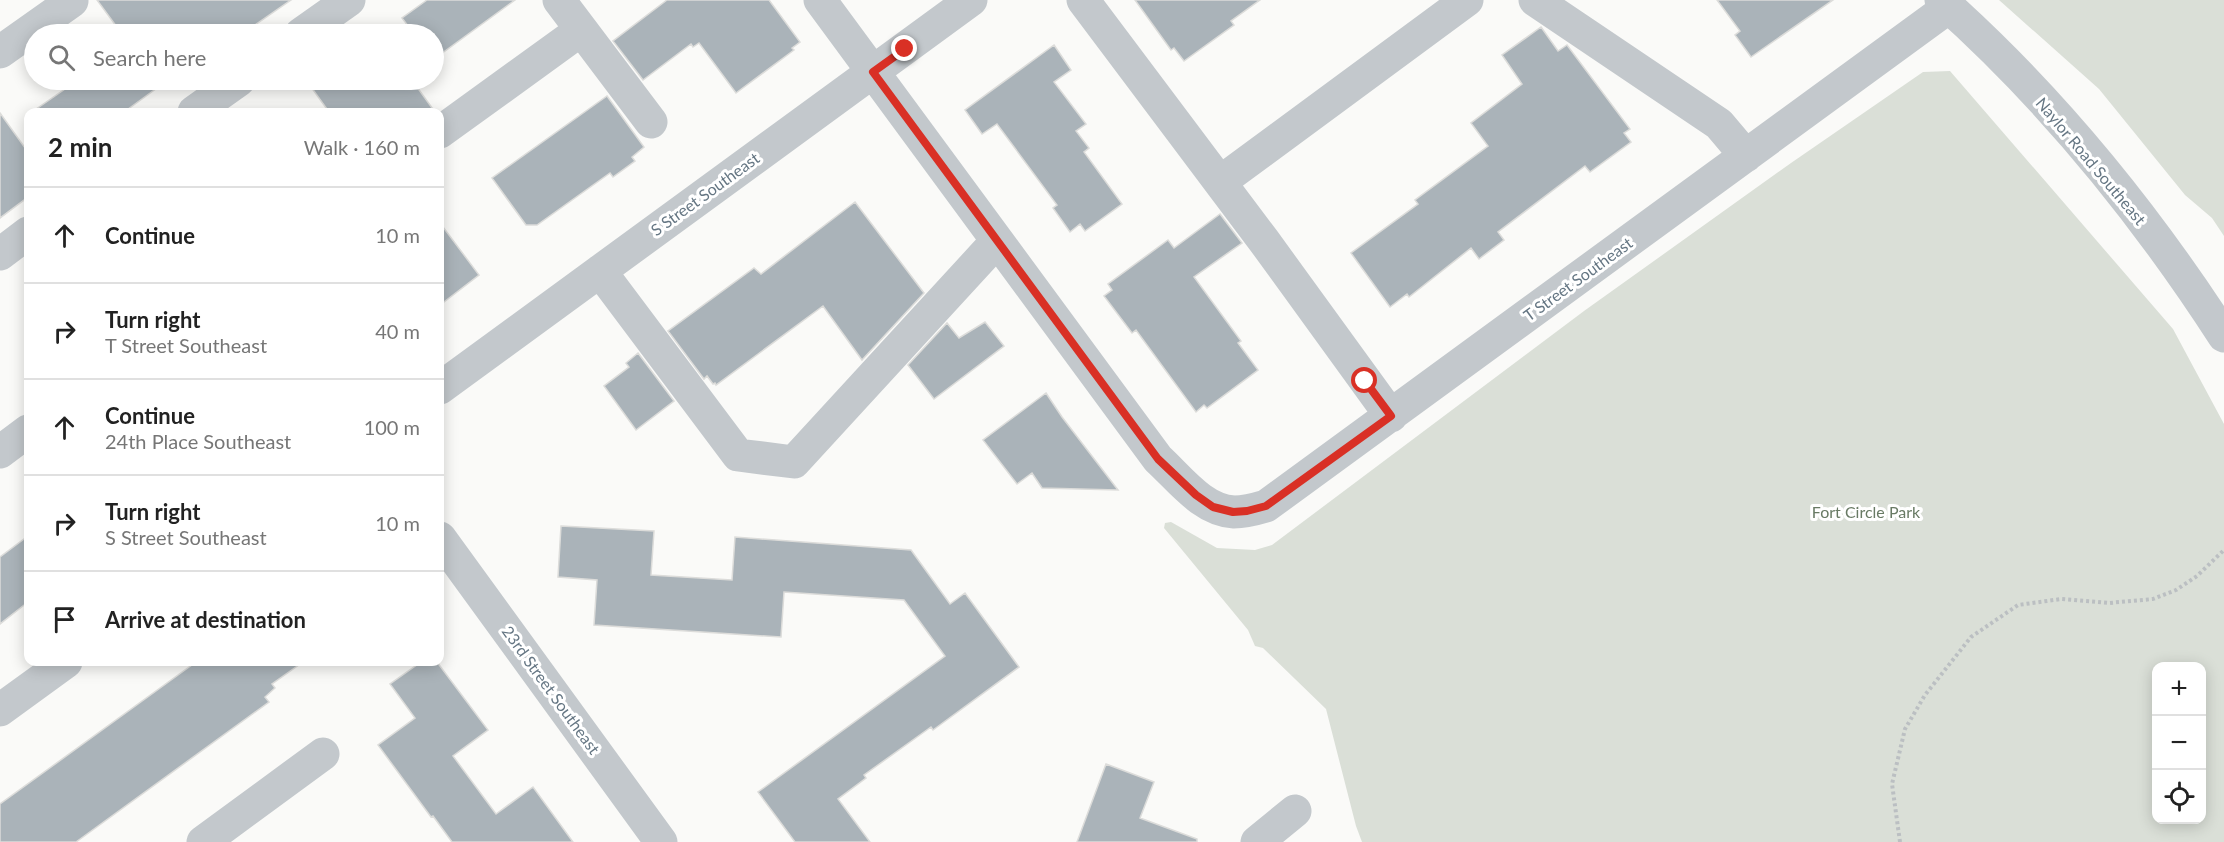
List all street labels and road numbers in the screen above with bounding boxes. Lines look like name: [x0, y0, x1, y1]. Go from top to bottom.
street label: Naylor Road Southeast: [2033, 93, 2150, 228]
street label: S Street Southeast: [647, 148, 763, 239]
street label: T Street Southeast: [1520, 233, 1636, 324]
street label: 23rd Street Southeast: [499, 622, 604, 758]

